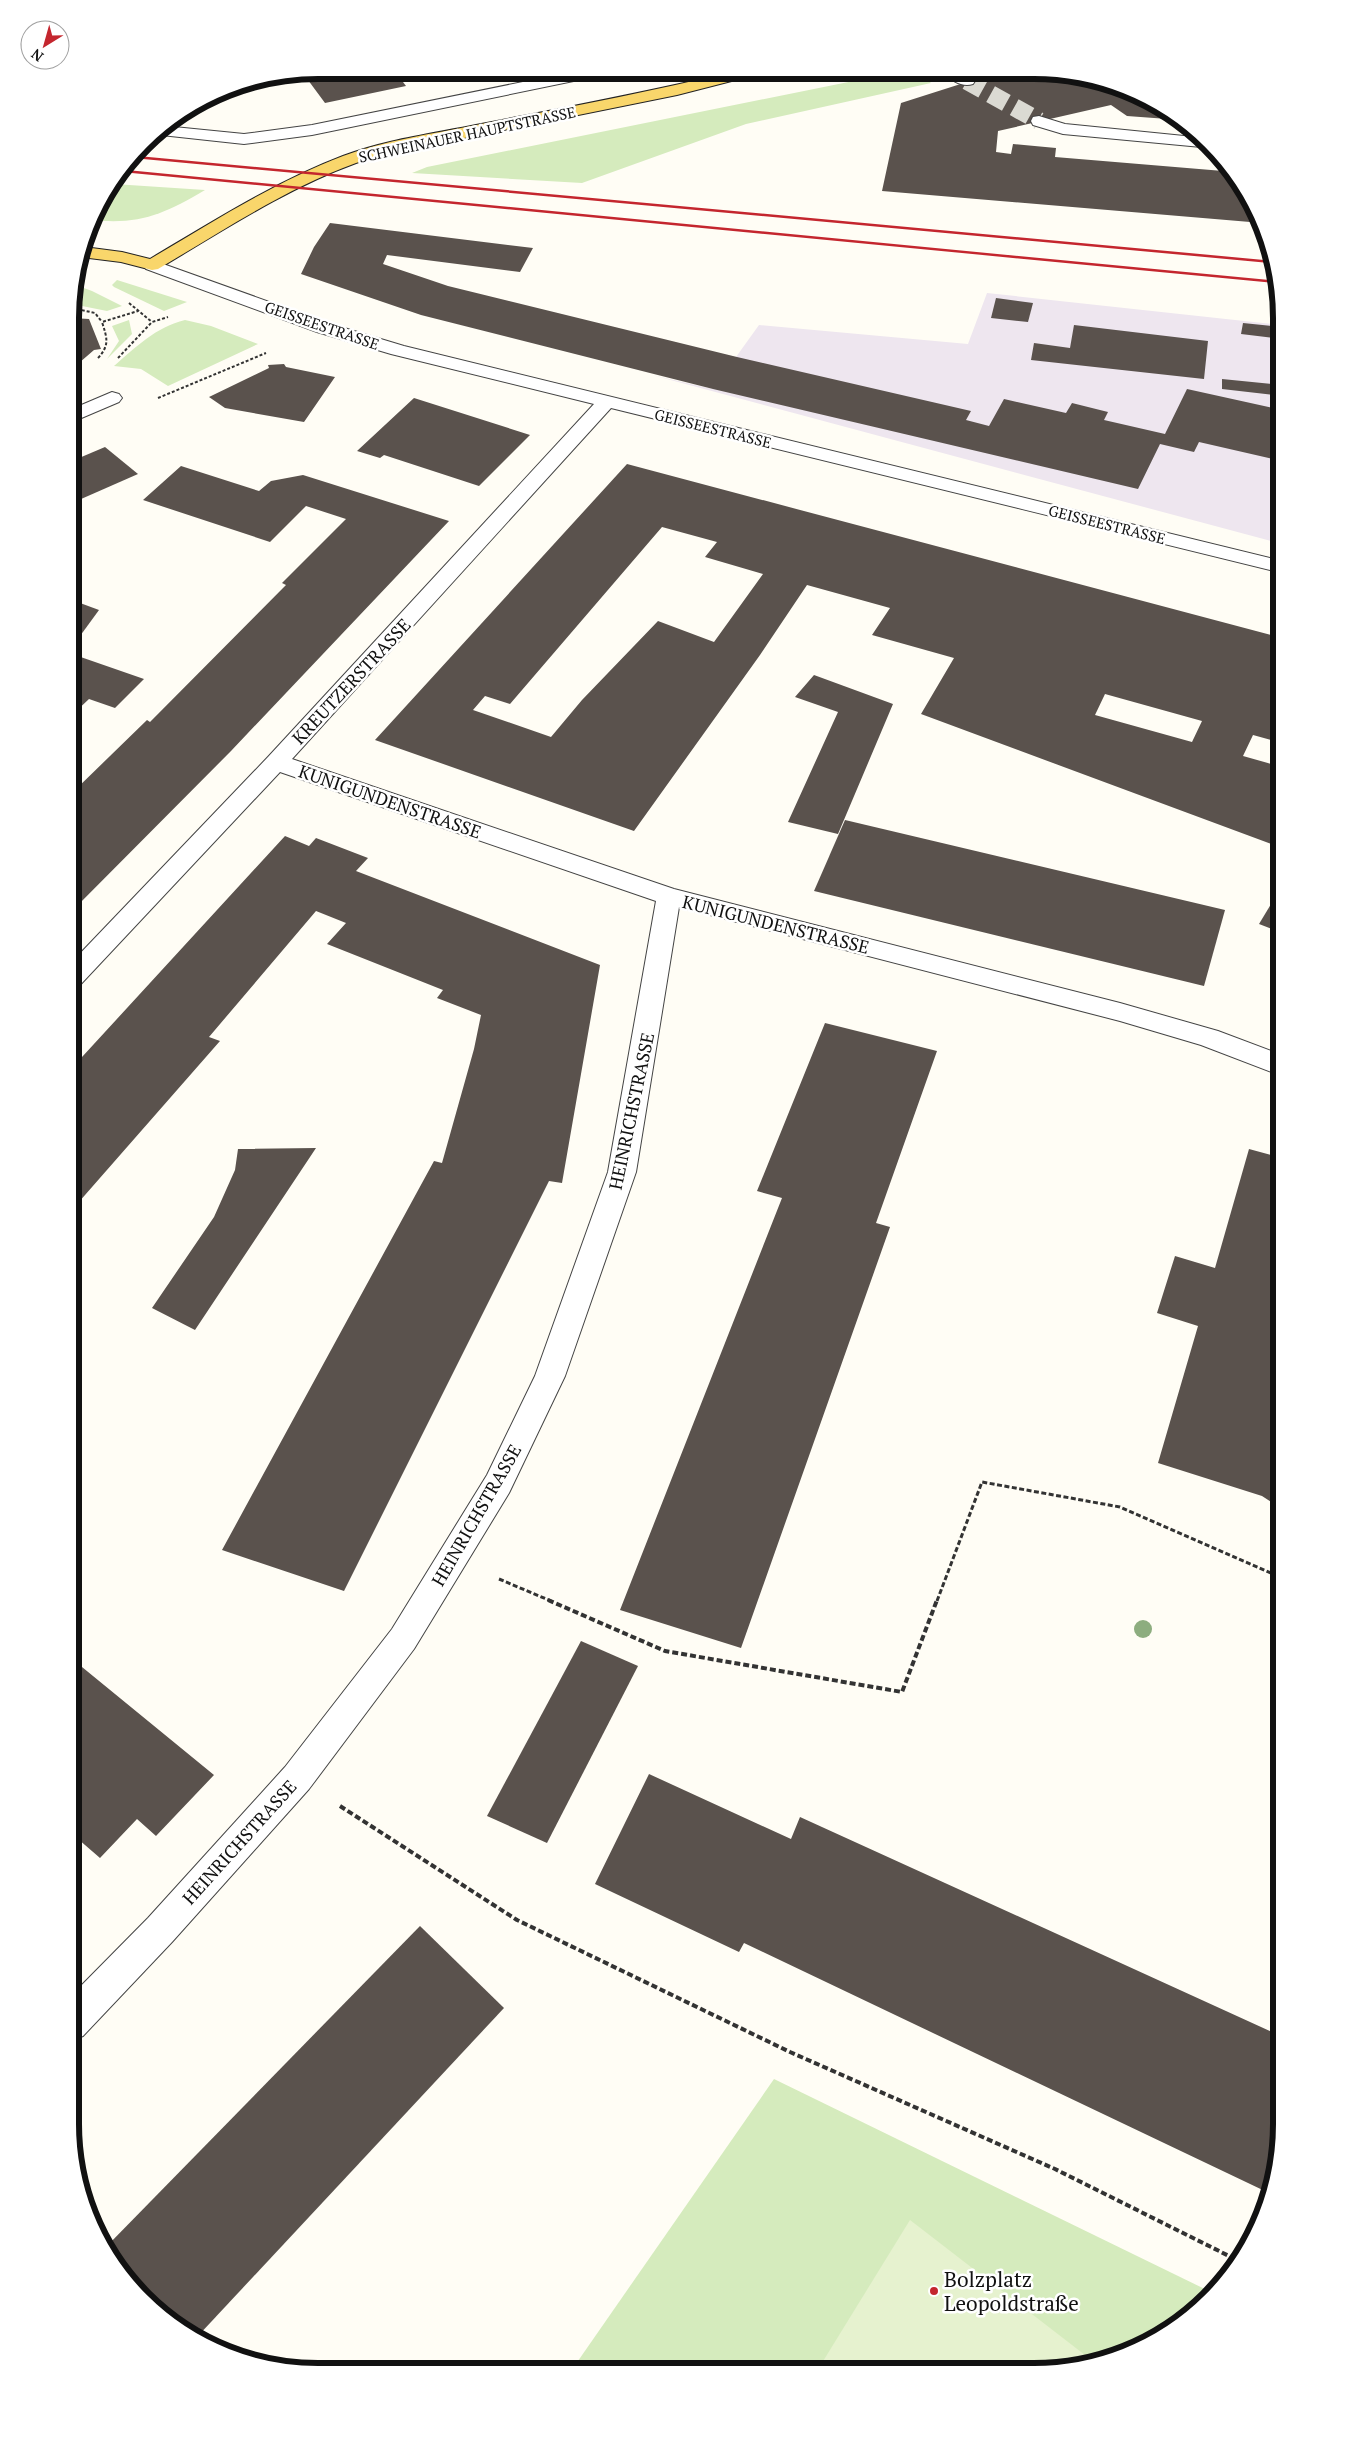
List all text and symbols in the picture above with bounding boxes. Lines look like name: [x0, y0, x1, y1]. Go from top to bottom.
north arrow: [20, 20, 70, 70]
text: N: [27, 45, 47, 67]
street label: SCHWEINAUER HAUPTSTRASSE: [357, 101, 577, 167]
street label: GEISSEESTRASSE: [262, 296, 382, 354]
street label: GEISSEESTRASSE: [652, 404, 774, 452]
street label: GEISSEESTRASSE: [1046, 500, 1168, 548]
street label: KREUTZERSTRASSE: [286, 613, 416, 749]
street label: KUNIGUNDENSTRASSE: [296, 758, 484, 844]
street label: KUNIGUNDENSTRASSE: [680, 889, 872, 959]
street label: HEINRICHSTRASSE: [603, 1030, 659, 1192]
street label: HEINRICHSTRASSE: [426, 1440, 526, 1590]
street label: HEINRICHSTRASSE: [177, 1775, 301, 1909]
place label: Bolzplatz Leopoldstraße: [944, 2265, 1079, 2317]
marker: Bolzplatz Leopoldstraße: [928, 2285, 940, 2297]

